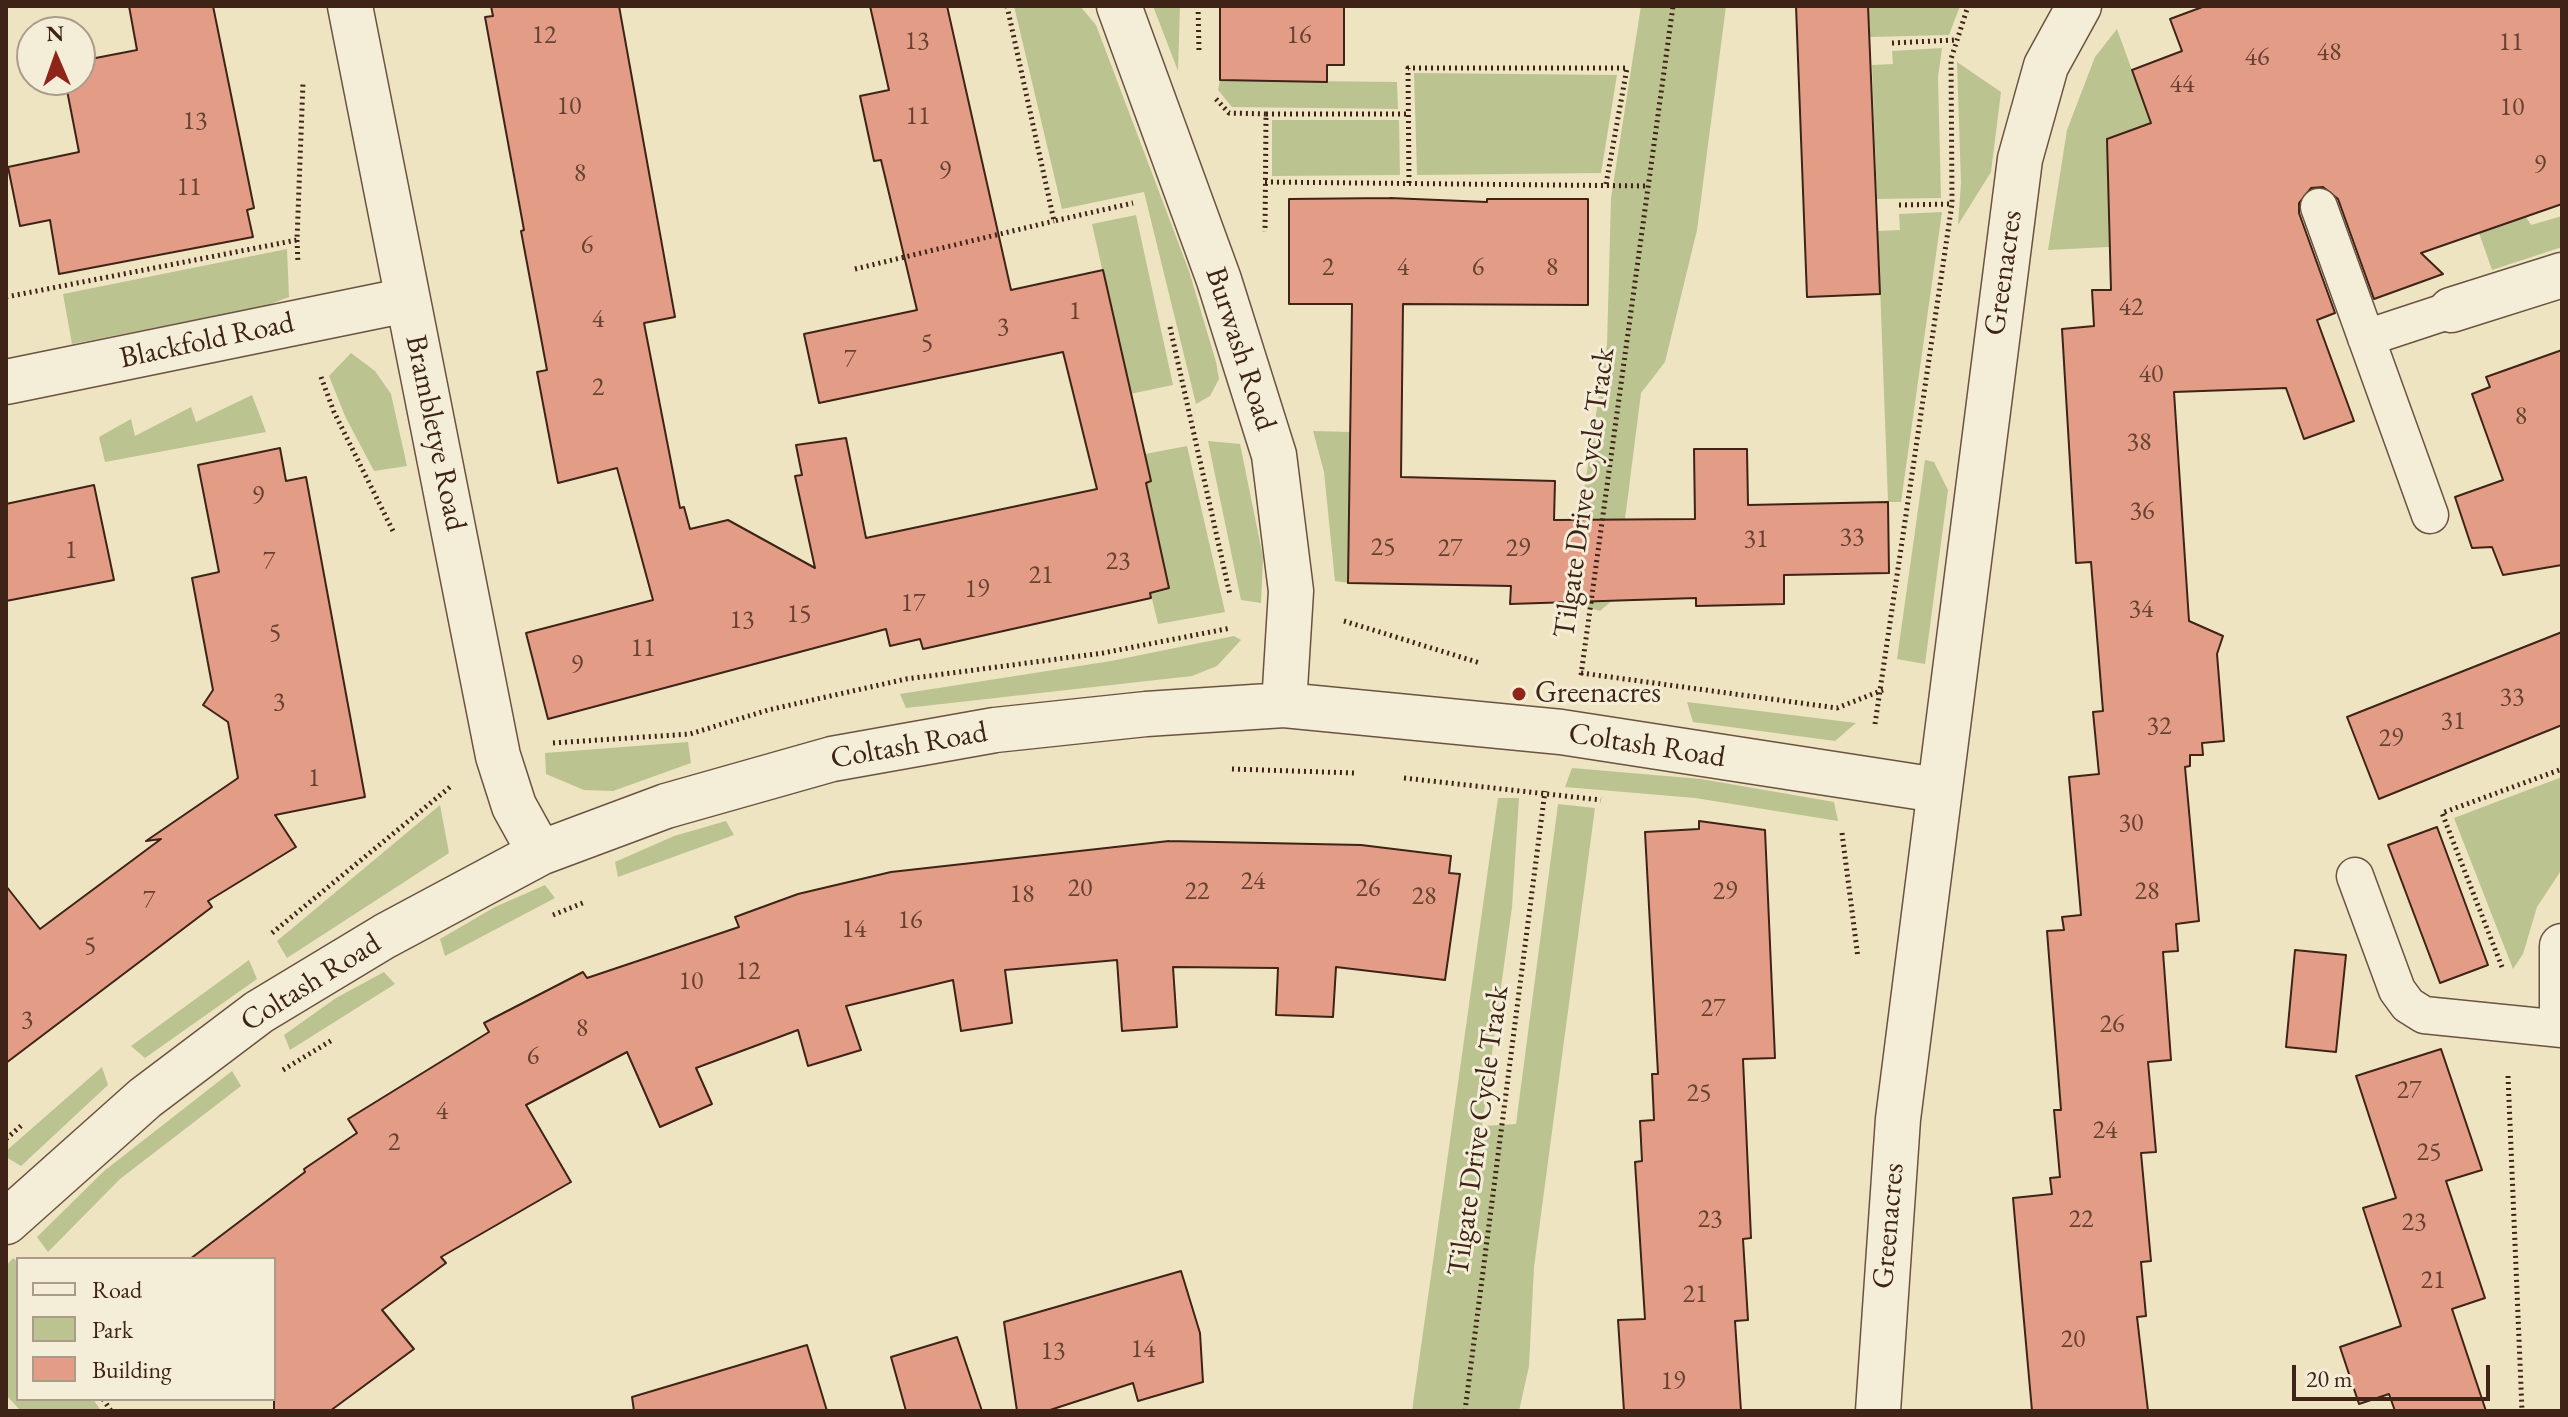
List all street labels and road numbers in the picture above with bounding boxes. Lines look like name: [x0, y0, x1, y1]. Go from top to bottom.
street label: Greenacres: [1977, 208, 2031, 338]
street label: Burwash Road: [1197, 263, 1283, 435]
street label: Blackfold Road: [116, 305, 298, 377]
street label: Brambletye Road: [397, 332, 473, 534]
street label: Tilgate Drive Cycle Track: [1547, 345, 1623, 641]
street label: Coltash Road: [828, 715, 990, 777]
street label: Coltash Road: [1566, 716, 1728, 776]
street label: Coltash Road: [234, 926, 388, 1040]
street label: Tilgate Drive Cycle Track: [1441, 983, 1517, 1279]
street label: Greenacres: [1866, 1162, 1912, 1290]

